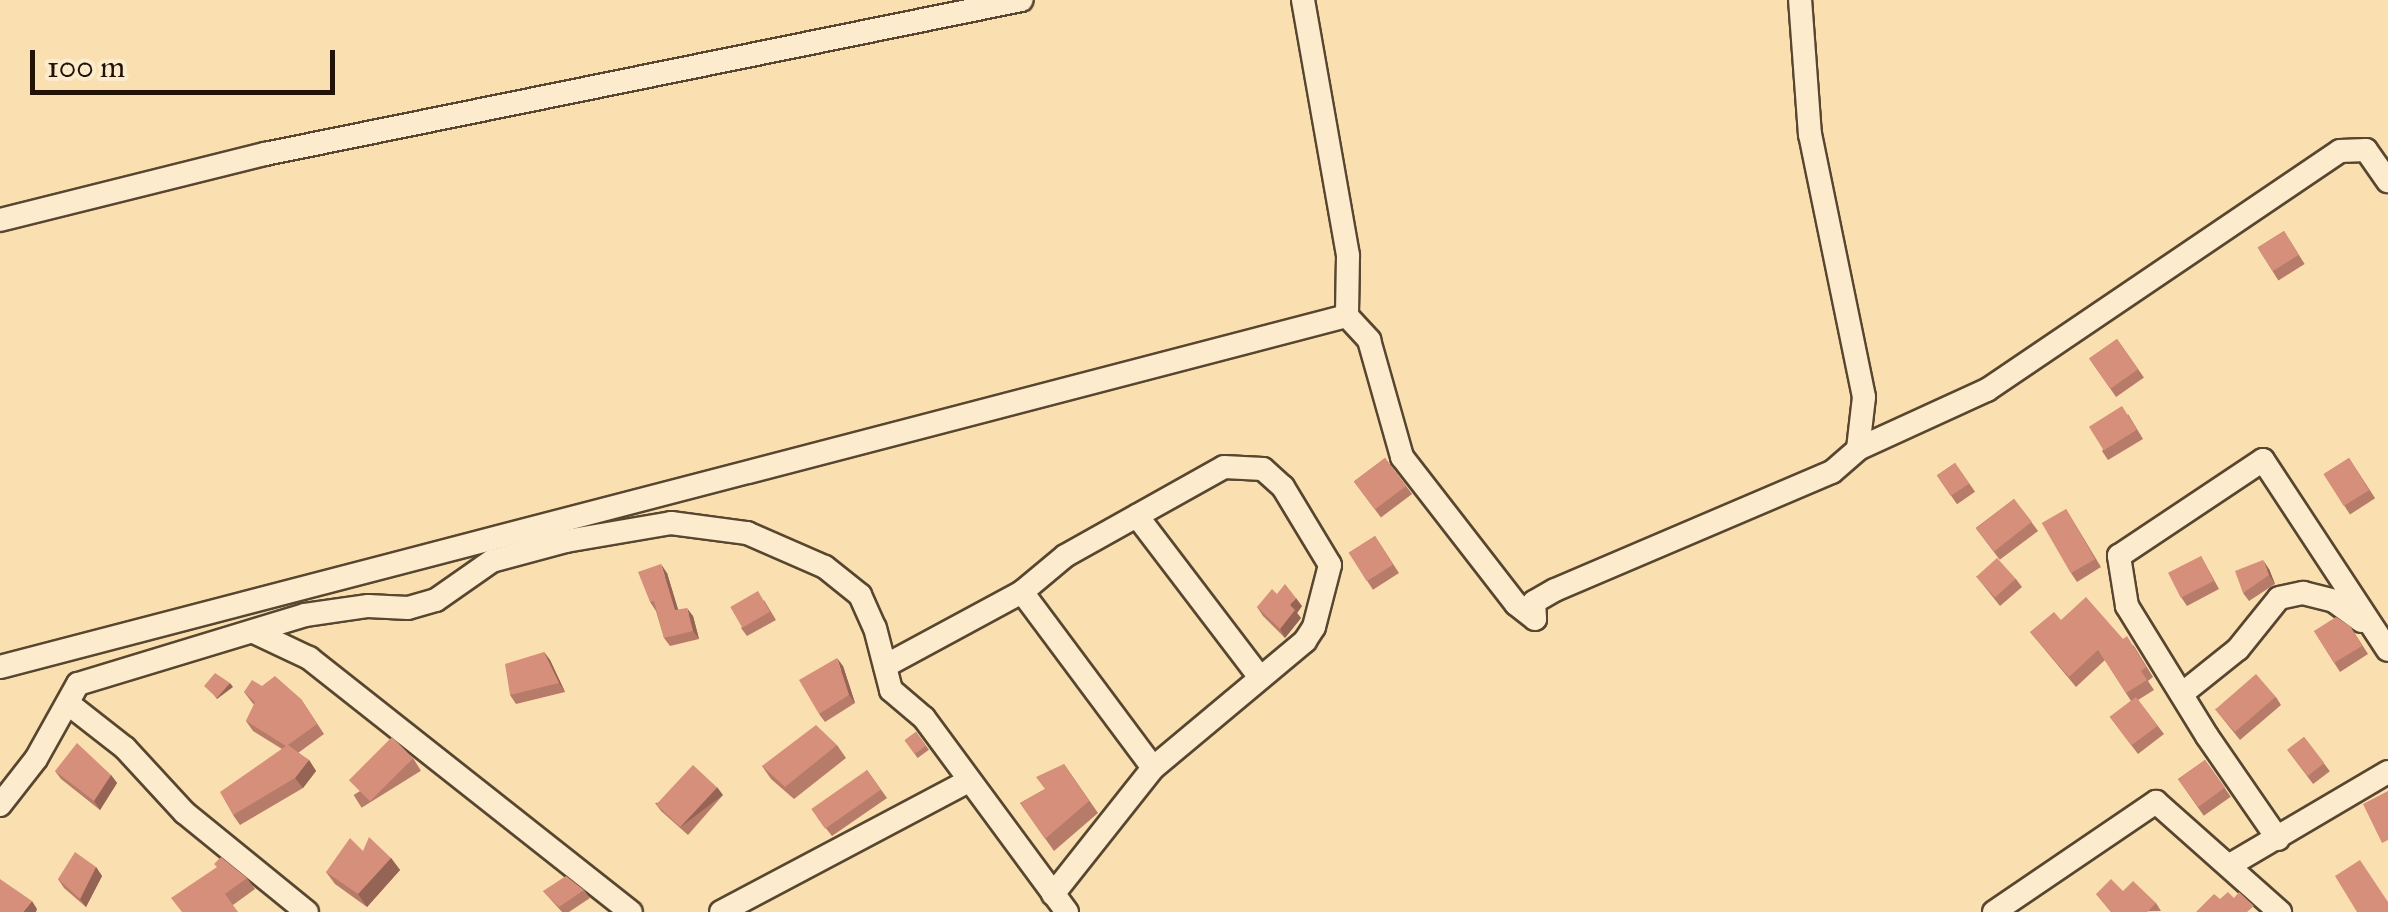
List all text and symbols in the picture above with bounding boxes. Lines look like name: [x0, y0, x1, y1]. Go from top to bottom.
scale bar: [35, 30, 340, 92]
text: 100 m: [47, 49, 125, 85]

